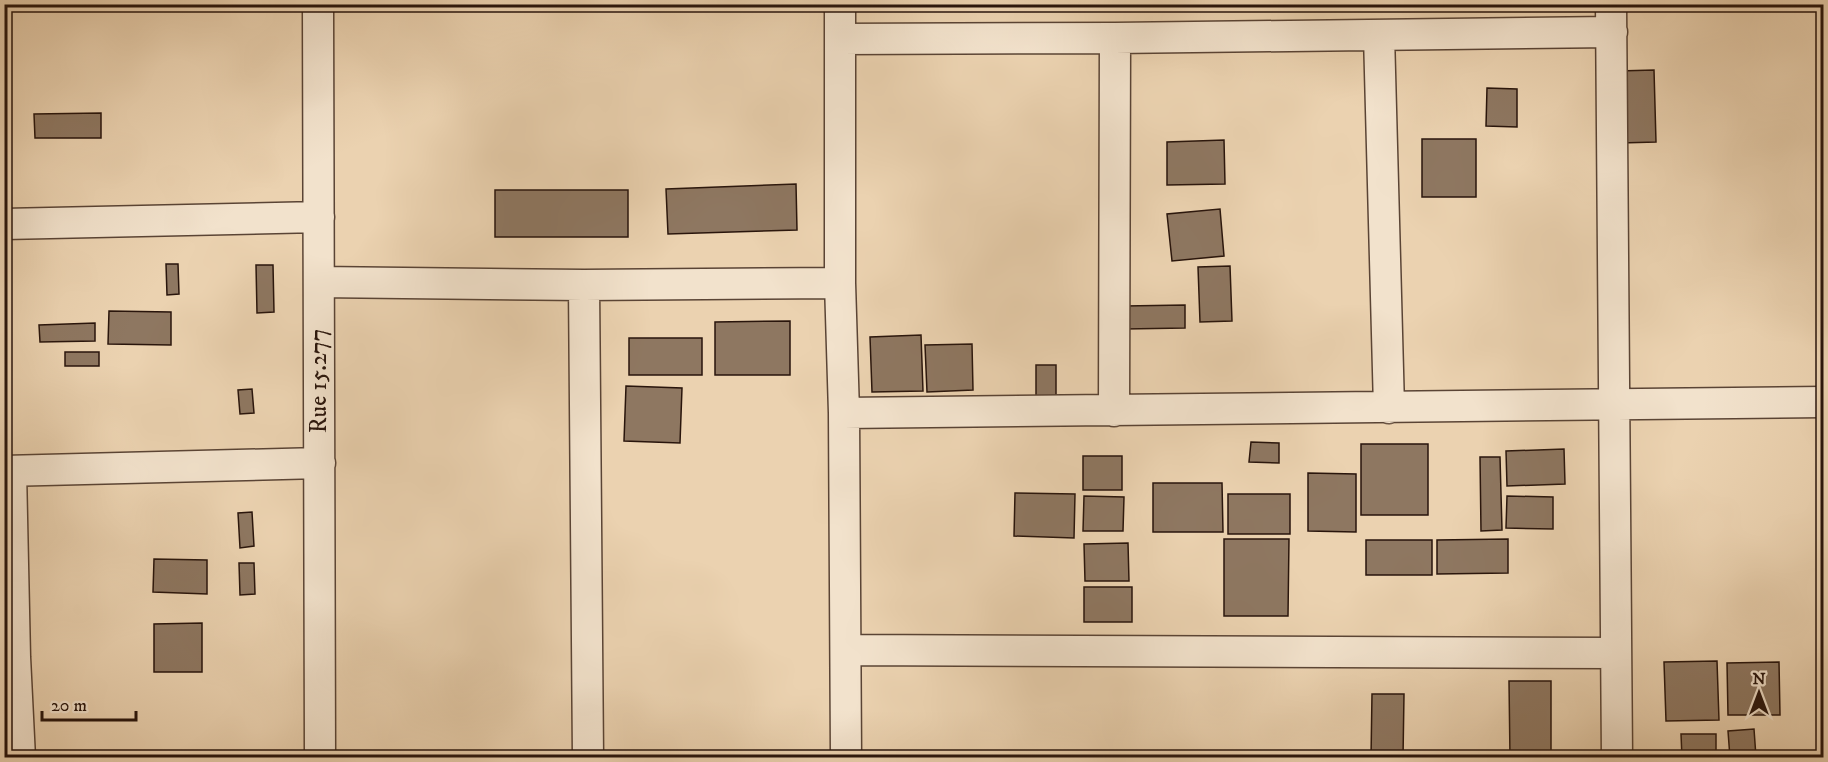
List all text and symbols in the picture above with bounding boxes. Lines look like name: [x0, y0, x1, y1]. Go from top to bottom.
street label: Rue 15.277: [304, 329, 334, 433]
north arrow: [1729, 663, 1789, 723]
text: N: [1752, 669, 1766, 689]
scale bar: [42, 684, 136, 722]
text: 20 m: [51, 695, 87, 717]

